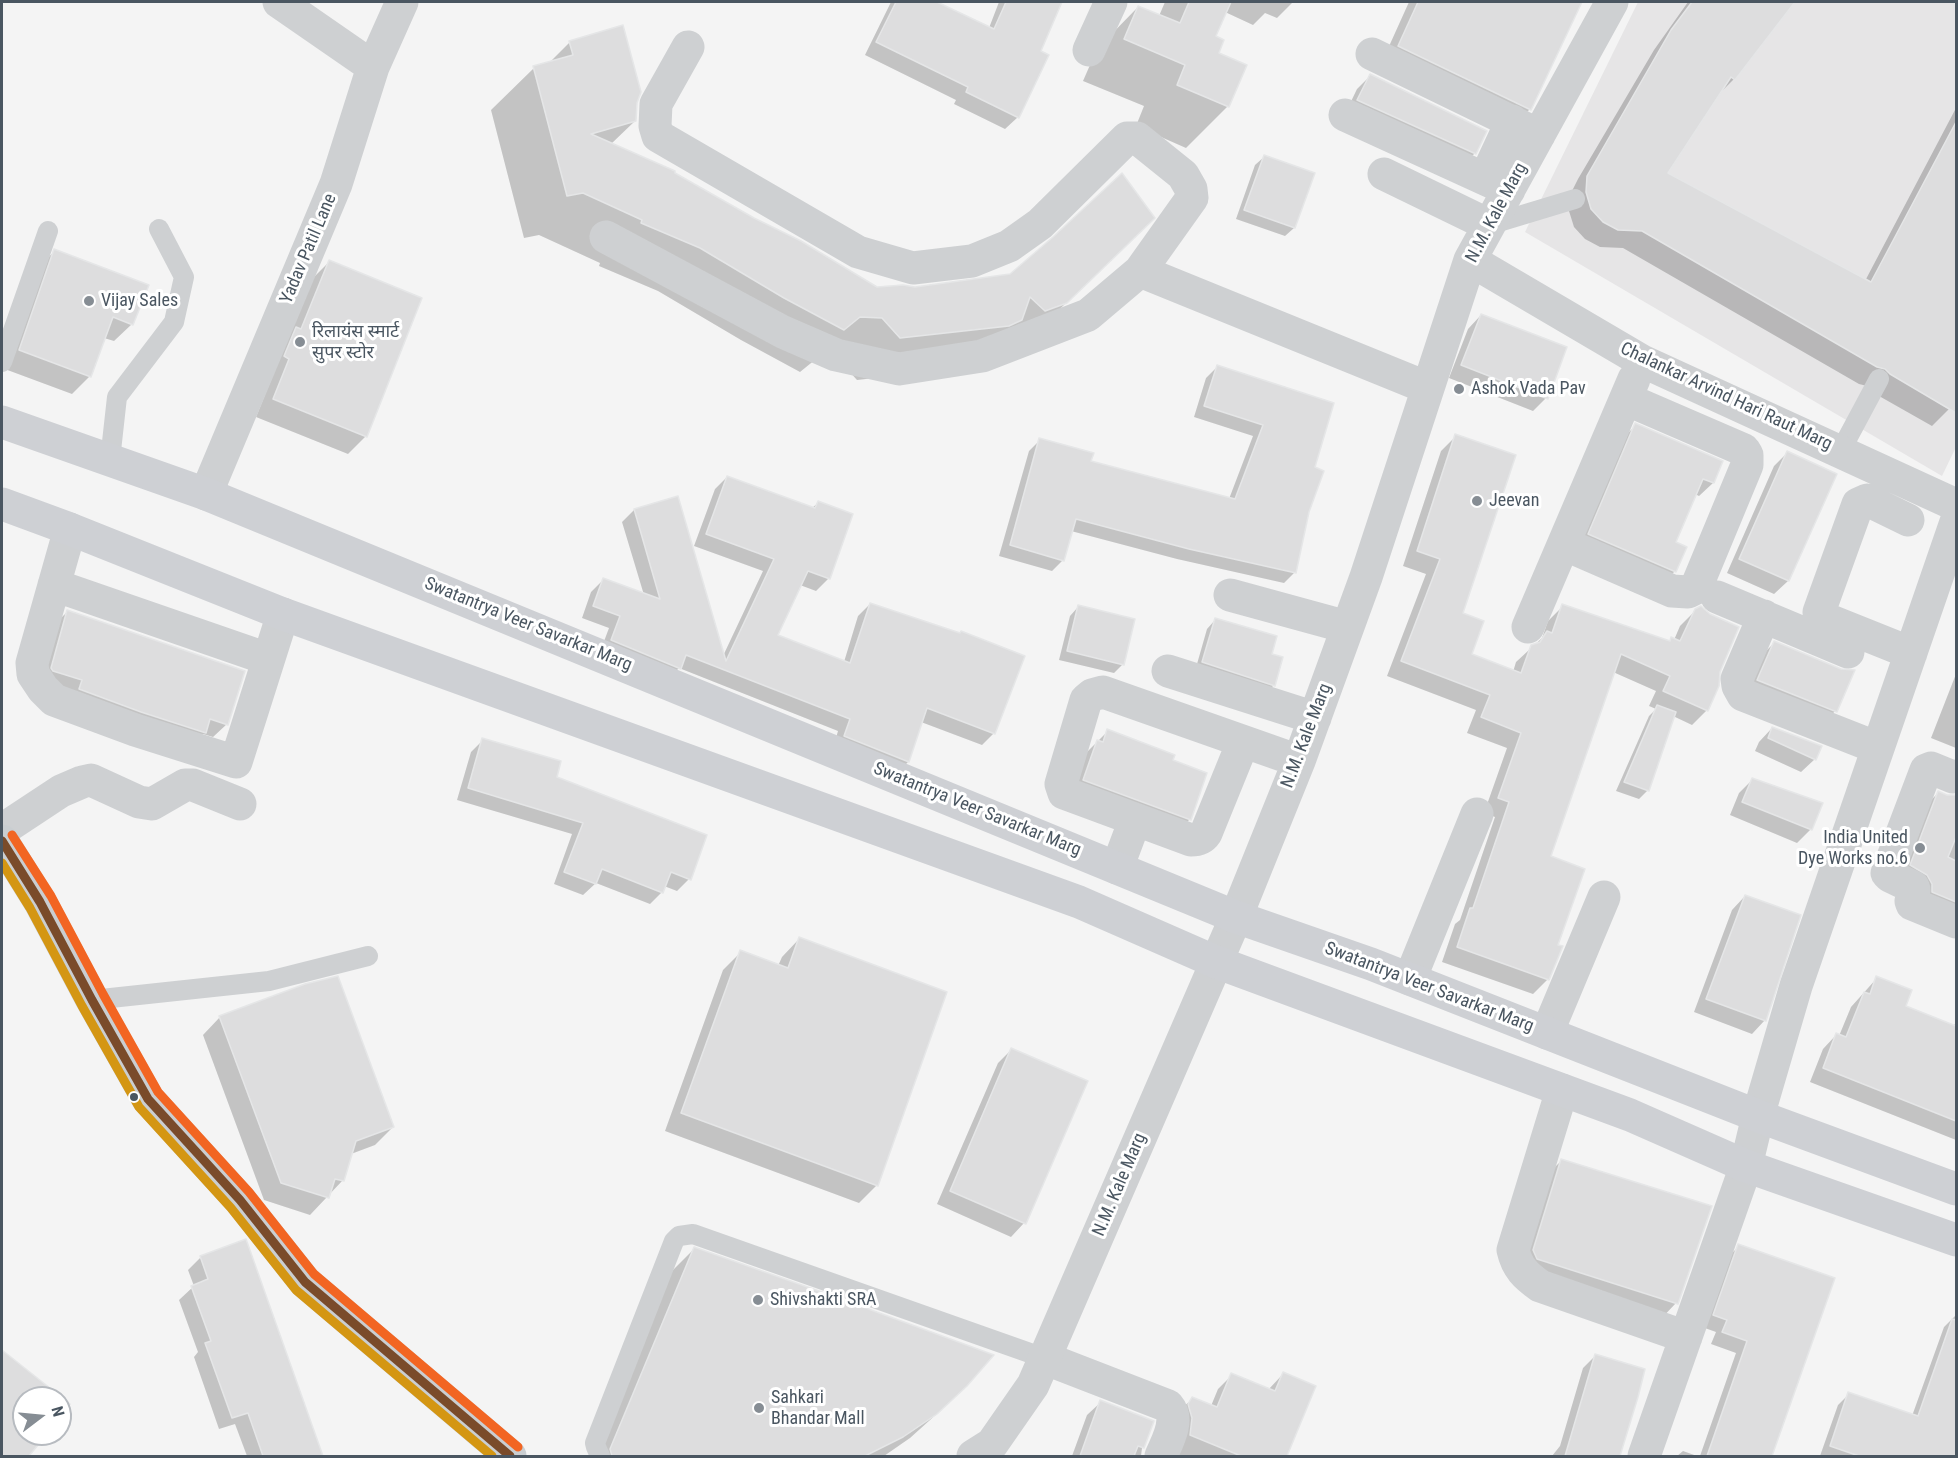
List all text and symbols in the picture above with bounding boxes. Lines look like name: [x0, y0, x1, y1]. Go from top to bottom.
street label: N.M. Kale Marg: [1462, 159, 1532, 267]
street label: Yadav Patil Lane: [276, 191, 342, 307]
place label: Vijay Sales: [101, 290, 178, 312]
marker: Vijay Sales: [82, 294, 96, 308]
place label: रिलायंस स्मार्ट सुपर स्टोर: [312, 321, 399, 364]
marker: रिलायंस स्मार्ट सुपर स्टोर: [293, 335, 307, 349]
street label: Chalankar Arvind Hari Raut Marg: [1617, 338, 1835, 456]
place label: Ashok Vada Pav: [1471, 378, 1586, 400]
marker: Ashok Vada Pav: [1452, 382, 1466, 396]
place label: Jeevan: [1489, 490, 1539, 512]
marker: Jeevan: [1470, 494, 1484, 508]
street label: Swatantrya Veer Savarkar Marg: [421, 573, 635, 677]
street label: N.M. Kale Marg: [1277, 681, 1337, 791]
street label: Swatantrya Veer Savarkar Marg: [870, 758, 1084, 862]
place label: India United Dye Works no.6: [1798, 827, 1908, 870]
marker: India United Dye Works no.6: [1913, 841, 1927, 855]
street label: Swatantrya Veer Savarkar Marg: [1322, 938, 1536, 1038]
unlabelled marker: [128, 1091, 140, 1103]
street label: N.M. Kale Marg: [1089, 1130, 1151, 1240]
place label: Shivshakti SRA: [770, 1289, 876, 1311]
marker: Shivshakti SRA: [751, 1293, 765, 1307]
north arrow: [12, 1386, 72, 1446]
place label: Sahkari Bhandar Mall: [771, 1387, 865, 1430]
marker: Sahkari Bhandar Mall: [752, 1401, 766, 1415]
text: N: [47, 1404, 68, 1419]

